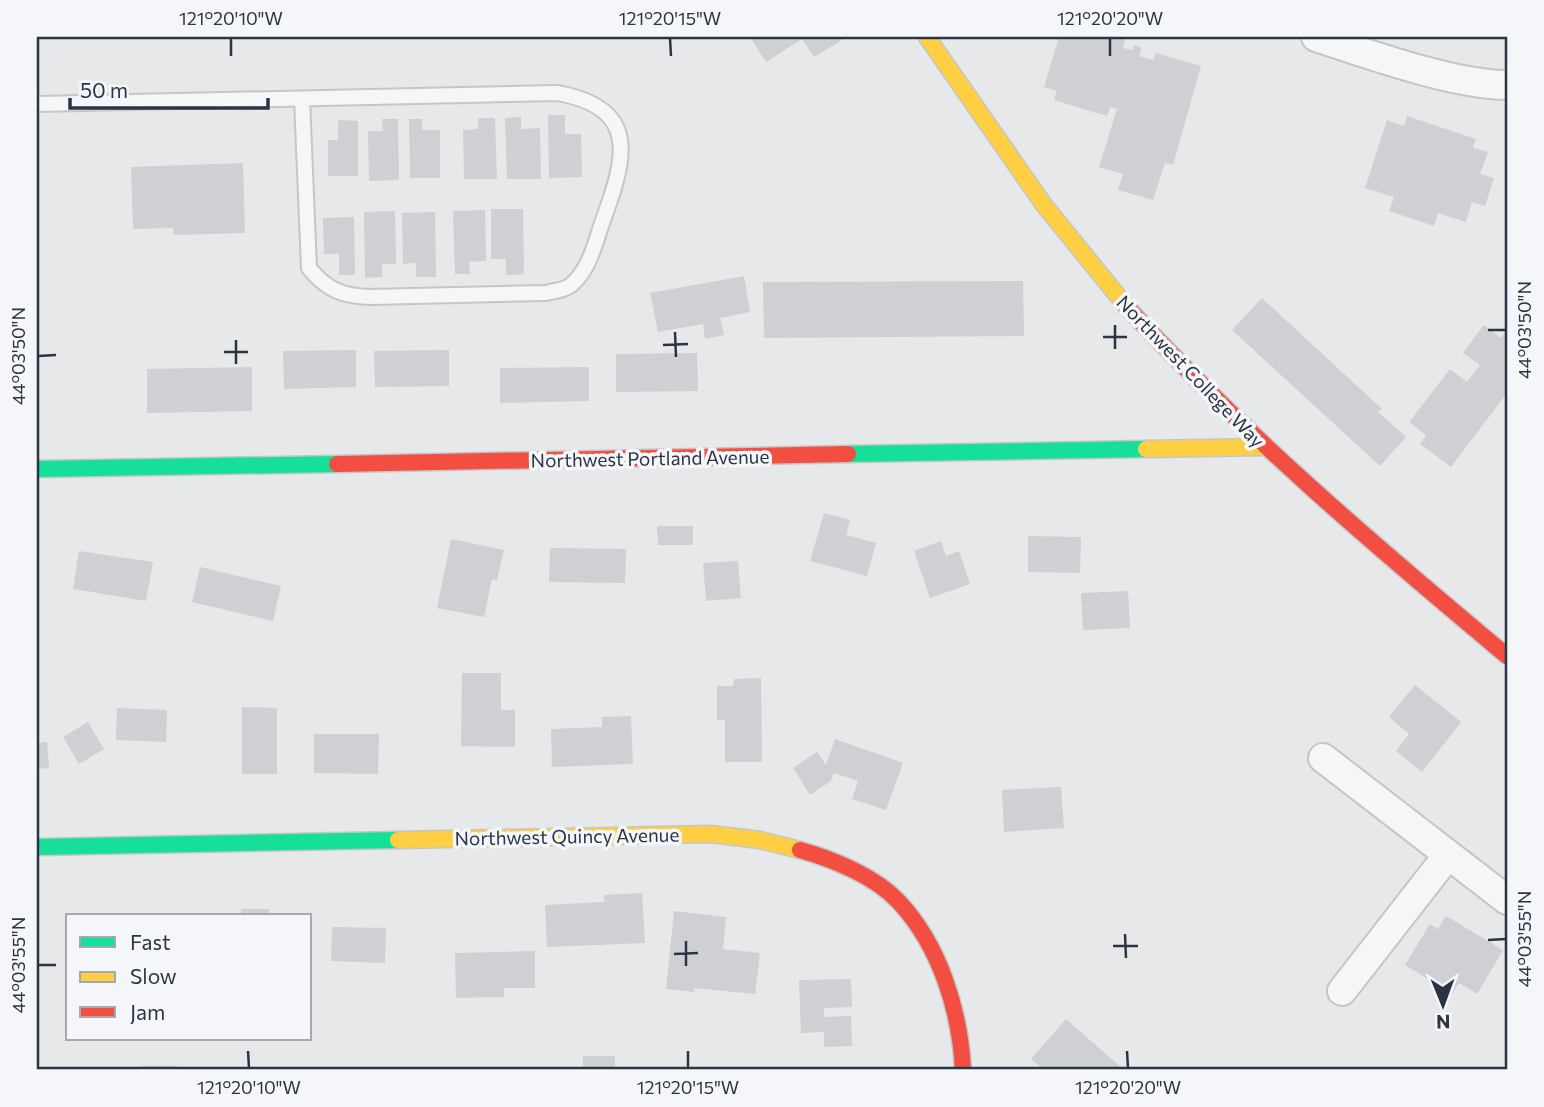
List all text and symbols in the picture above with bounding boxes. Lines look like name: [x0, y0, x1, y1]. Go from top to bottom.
text: 121°20'10"W: [179, 7, 283, 29]
text: 121°20'15"W: [619, 7, 721, 29]
text: 121°20'20"W: [1057, 7, 1163, 29]
scale bar: [70, 66, 268, 110]
text: 50 m: [80, 77, 128, 102]
text: 44°03'50"N: [1513, 281, 1535, 379]
street label: Northwest College Way: [1112, 290, 1270, 452]
text: 44°03'50"N: [7, 307, 29, 405]
street label: Northwest Portland Avenue: [531, 444, 769, 472]
street label: Northwest Quincy Avenue: [454, 823, 680, 849]
text: 44°03'55"N: [1513, 891, 1535, 987]
legend: [66, 914, 312, 1040]
text: 44°03'55"N: [7, 917, 29, 1013]
text: Fast: [130, 929, 171, 954]
text: Slow: [130, 963, 177, 988]
north arrow: [1408, 970, 1478, 1040]
text: Jam: [130, 999, 165, 1024]
text: N: [1436, 1011, 1451, 1034]
text: 121°20'10"W: [197, 1076, 301, 1098]
text: 121°20'15"W: [637, 1076, 739, 1098]
text: 121°20'20"W: [1075, 1076, 1181, 1098]

